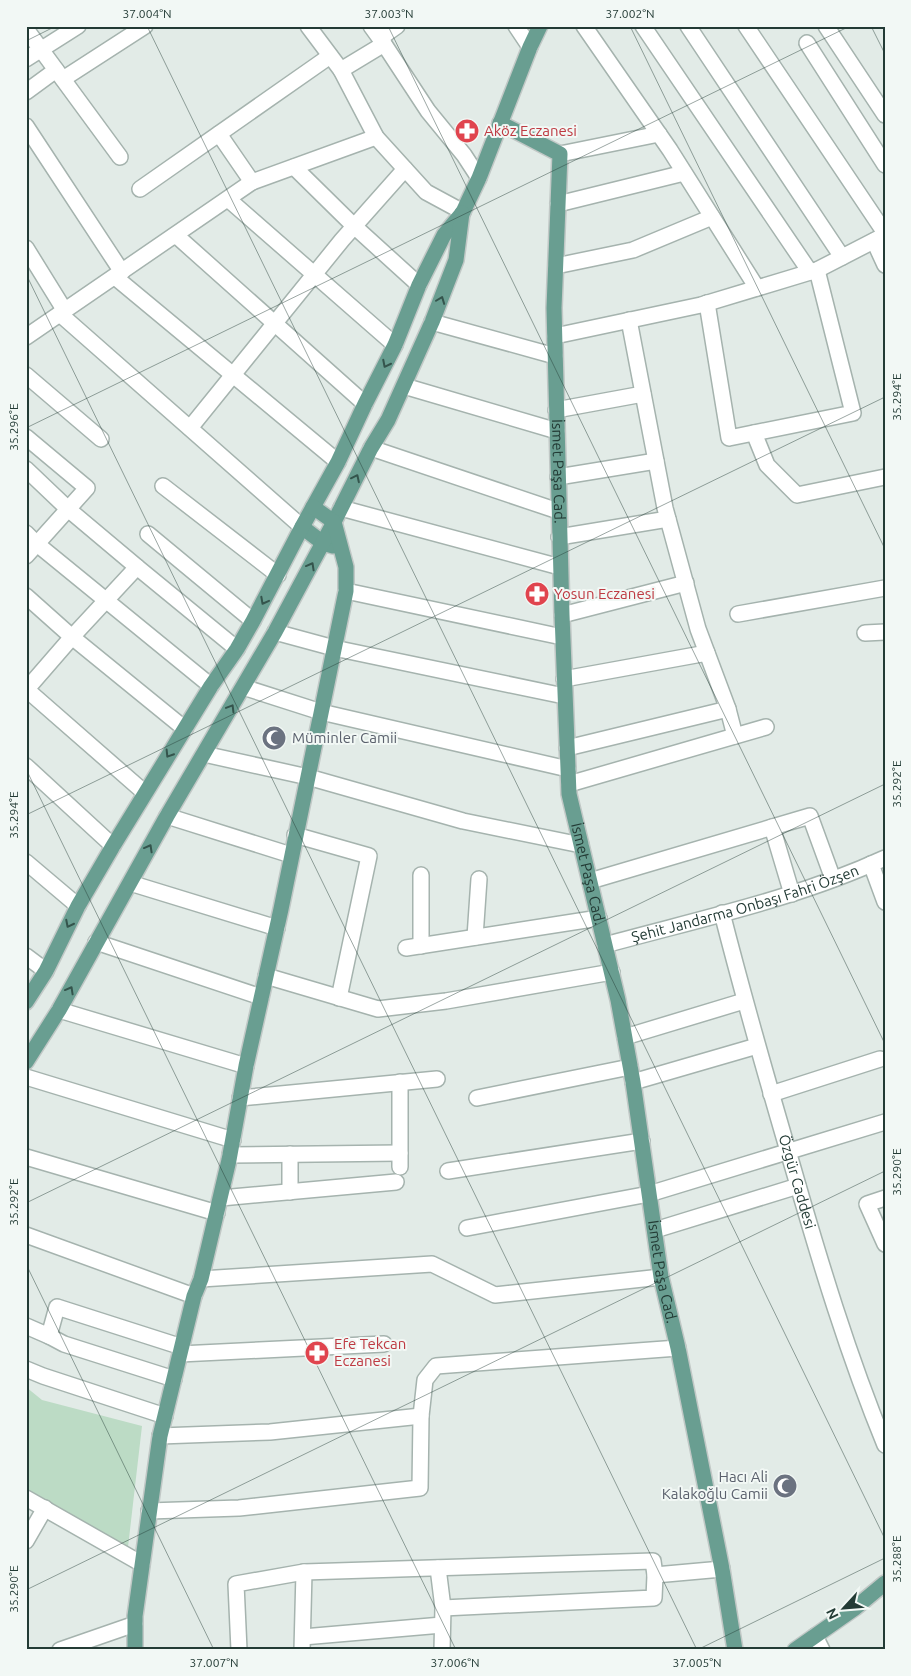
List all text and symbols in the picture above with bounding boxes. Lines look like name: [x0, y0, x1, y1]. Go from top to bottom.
text: 37.004°N: [122, 7, 172, 20]
text: 37.003°N: [364, 7, 414, 20]
text: 37.002°N: [605, 7, 655, 20]
pharmacy icon: Aköz Eczanesi: [454, 118, 480, 144]
place label: Aköz Eczanesi: [484, 122, 577, 139]
one-way arrow: [435, 296, 445, 305]
one-way arrow: [382, 359, 392, 368]
text: 35.294°E: [890, 373, 903, 421]
text: 35.296°E: [7, 403, 20, 451]
street label: İsmet Paşa Cad.: [549, 419, 569, 524]
one-way arrow: [350, 474, 360, 483]
one-way arrow: [304, 563, 314, 572]
pharmacy icon: Yosun Eczanesi: [524, 581, 550, 607]
place label: Yosun Eczanesi: [554, 585, 655, 602]
one-way arrow: [260, 596, 270, 605]
one-way arrow: [225, 704, 235, 713]
mosque icon: Müminler Camii: [261, 725, 287, 751]
place label: Müminler Camii: [292, 729, 397, 746]
one-way arrow: [166, 749, 175, 758]
text: 35.292°E: [890, 760, 903, 808]
text: 35.294°E: [7, 791, 20, 839]
street label: İsmet Paşa Cad.: [568, 821, 609, 927]
one-way arrow: [143, 845, 153, 854]
street label: Şehit Jandarma Onbaşı Fahri Özşen: [630, 861, 861, 945]
one-way arrow: [65, 919, 75, 928]
one-way arrow: [64, 986, 74, 995]
street label: Özgür Caddesi: [776, 1132, 819, 1231]
text: 35.290°E: [890, 1148, 903, 1196]
text: 35.292°E: [7, 1178, 20, 1226]
street label: İsmet Paşa Cad.: [645, 1219, 681, 1325]
place label: Efe Tekcan Eczanesi: [334, 1335, 406, 1369]
pharmacy icon: Efe Tekcan Eczanesi: [304, 1340, 330, 1366]
place label: Hacı Ali Kalakoğlu Camii: [662, 1468, 768, 1502]
mosque icon: Hacı Ali Kalakoğlu Camii: [772, 1473, 798, 1499]
text: 35.288°E: [890, 1535, 903, 1583]
text: 35.290°E: [7, 1565, 20, 1613]
north arrow: [818, 1584, 868, 1634]
text: N: [823, 1605, 842, 1622]
text: 37.007°N: [189, 1656, 239, 1669]
text: 37.006°N: [430, 1656, 480, 1669]
text: 37.005°N: [672, 1656, 722, 1669]

